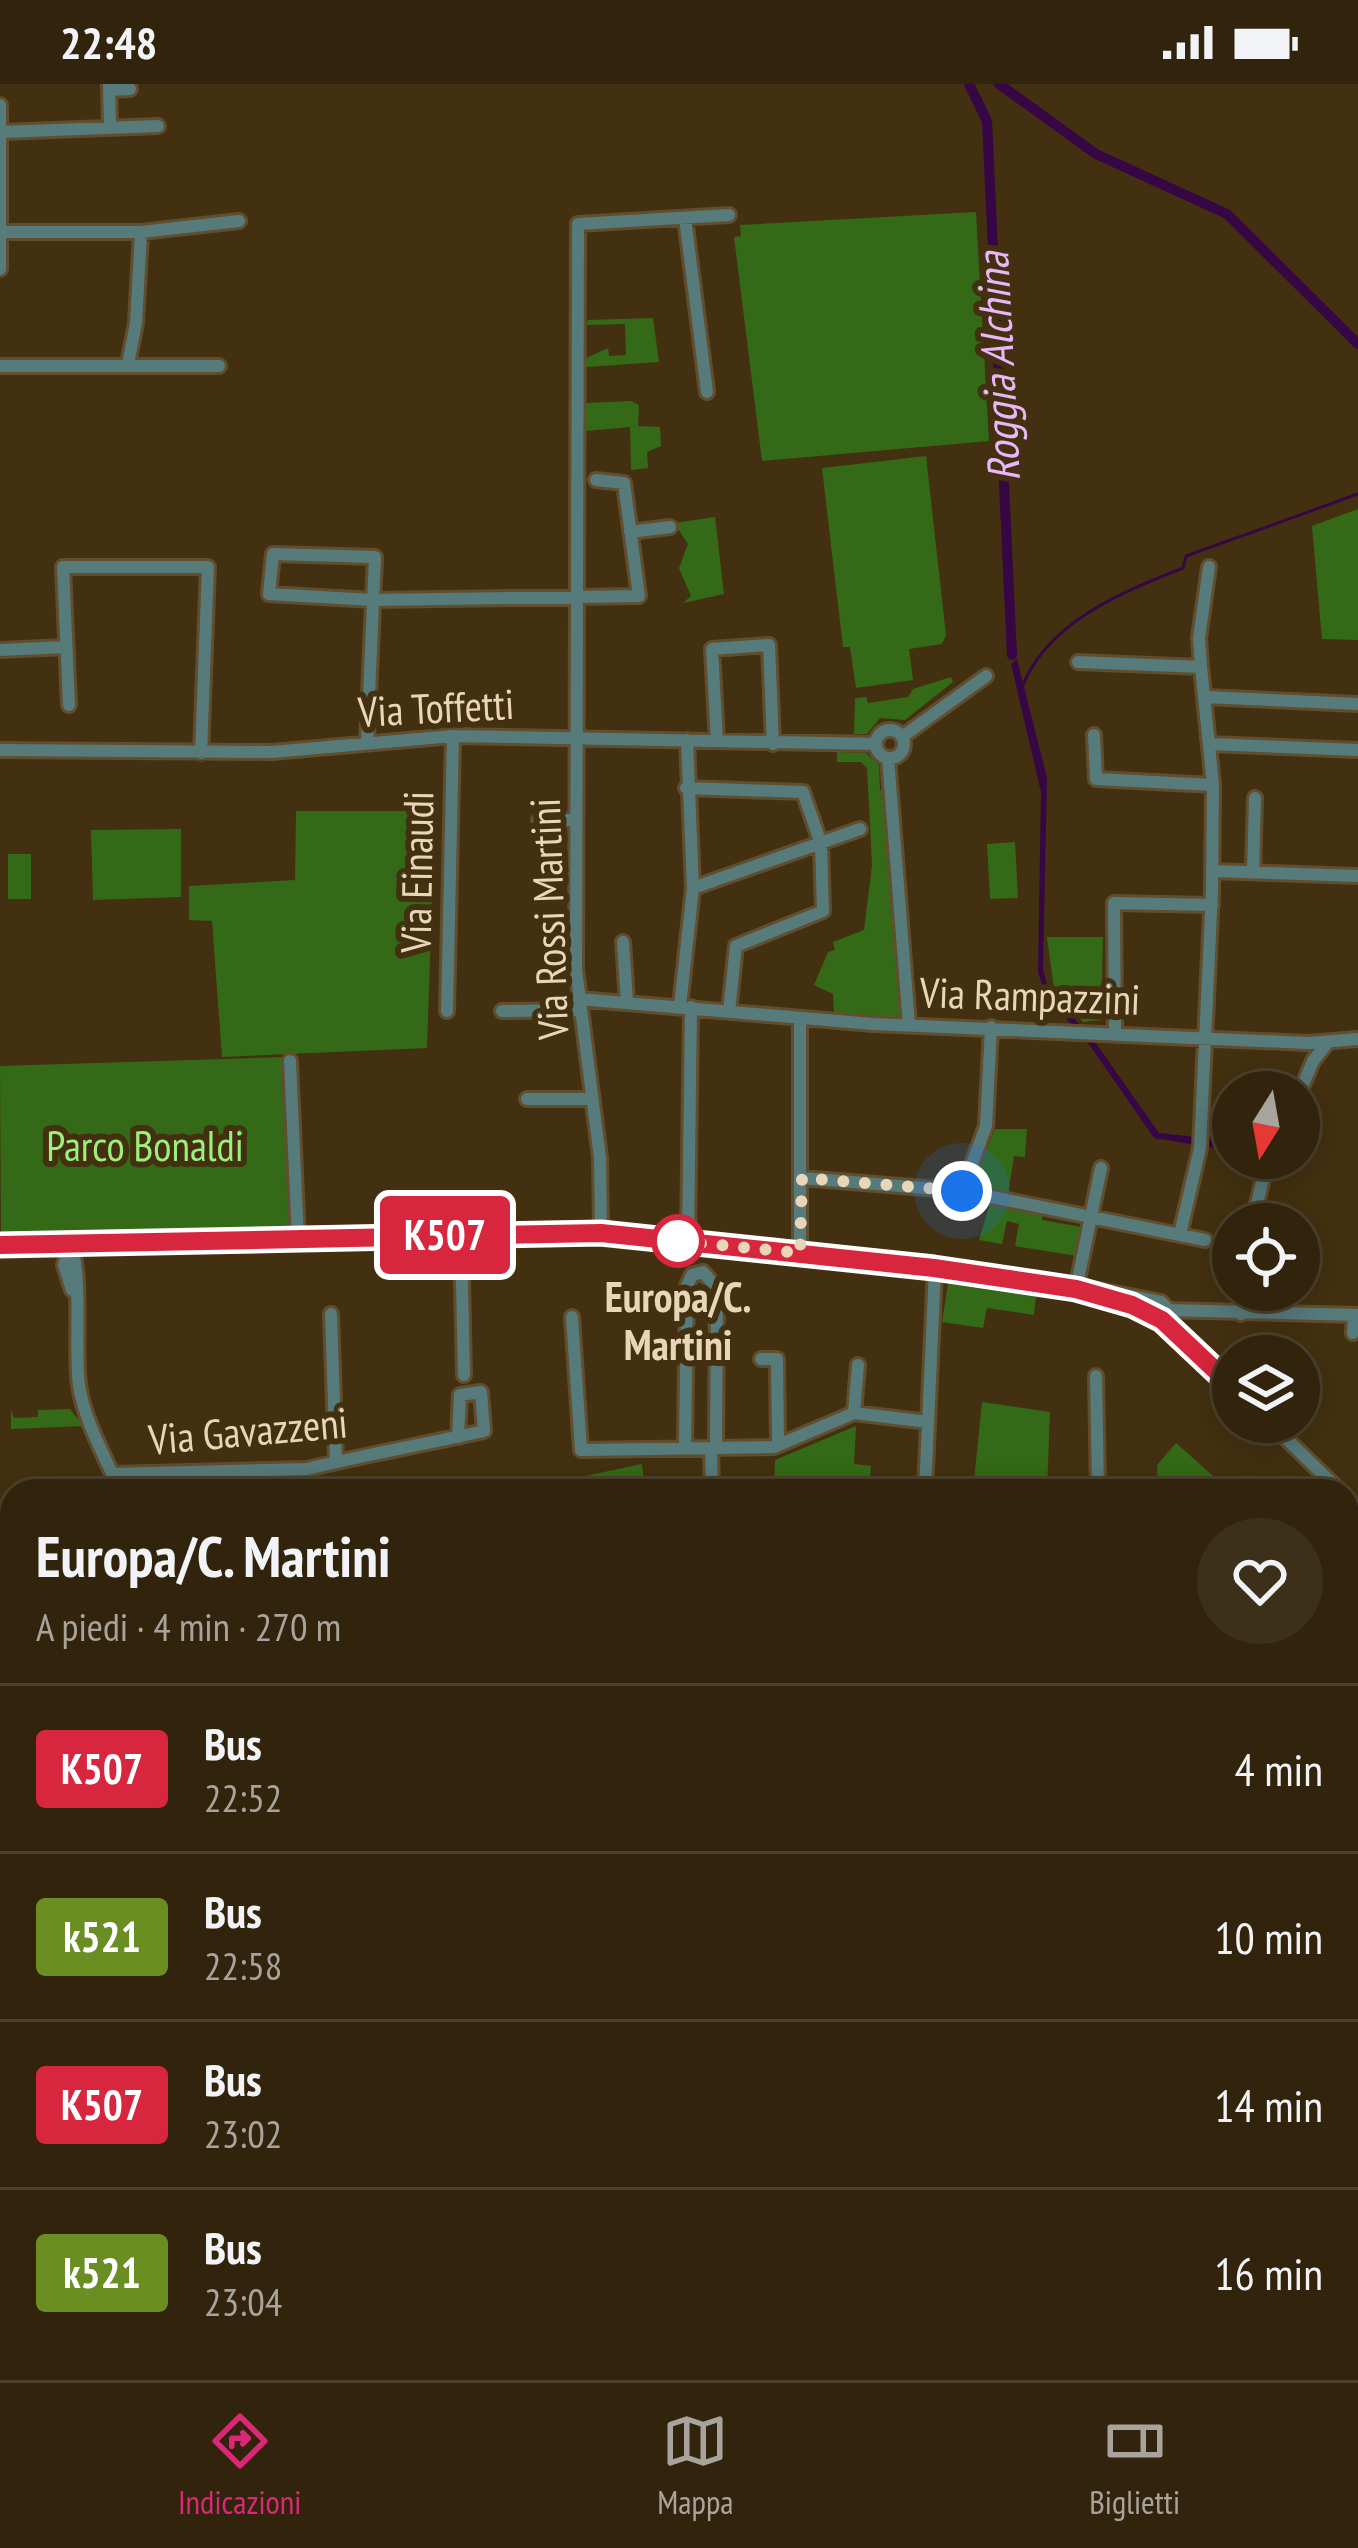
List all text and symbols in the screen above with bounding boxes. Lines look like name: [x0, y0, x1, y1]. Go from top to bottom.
text: 22:48: [60, 13, 157, 71]
water label: Roggia Alchina: [962, 249, 1032, 483]
street label: Via Toffetti: [356, 676, 515, 739]
street label: Via Einaudi: [388, 790, 445, 955]
street label: Via Rossi Martini: [517, 797, 580, 1042]
street label: Via Rampazzini: [918, 964, 1141, 1027]
north arrow: [1212, 1071, 1320, 1179]
map controls: [1212, 1071, 1320, 1443]
park label: Parco Bonaldi: [46, 1118, 244, 1173]
your location: [932, 1161, 992, 1221]
line badge: K507: [361, 1196, 529, 1274]
button: locate: [1212, 1203, 1320, 1311]
text: K507: [404, 1207, 486, 1262]
marker: Europa/C. Martini: [653, 1216, 703, 1266]
place label: Europa/C. Martini: [605, 1269, 751, 1372]
button: layers: [1212, 1335, 1320, 1443]
street label: Via Gavazzeni: [145, 1394, 350, 1467]
button: heart: [1197, 1518, 1323, 1644]
text: Europa/C. Martini: [36, 1519, 391, 1593]
text: A piedi · 4 min · 270 m: [36, 1601, 341, 1652]
text: Bus: [204, 1714, 262, 1772]
text: 4 min: [1234, 1740, 1323, 1798]
text: K507: [61, 1741, 143, 1796]
text: 22:52: [204, 1772, 282, 1823]
text: Bus: [204, 1882, 262, 1940]
text: 10 min: [1214, 1908, 1323, 1966]
text: k521: [63, 1909, 141, 1964]
text: 22:58: [204, 1940, 282, 1991]
text: Bus: [204, 2050, 262, 2108]
text: 14 min: [1214, 2076, 1323, 2134]
text: K507: [61, 2077, 143, 2132]
text: 23:02: [204, 2108, 282, 2159]
text: Bus: [204, 2218, 262, 2276]
text: 16 min: [1214, 2244, 1323, 2302]
text: k521: [63, 2245, 141, 2300]
text: 23:04: [204, 2276, 282, 2327]
tab: Indicazioni: [178, 2408, 301, 2523]
tab: Mappa: [657, 2408, 733, 2523]
tab: Biglietti: [1089, 2408, 1180, 2523]

